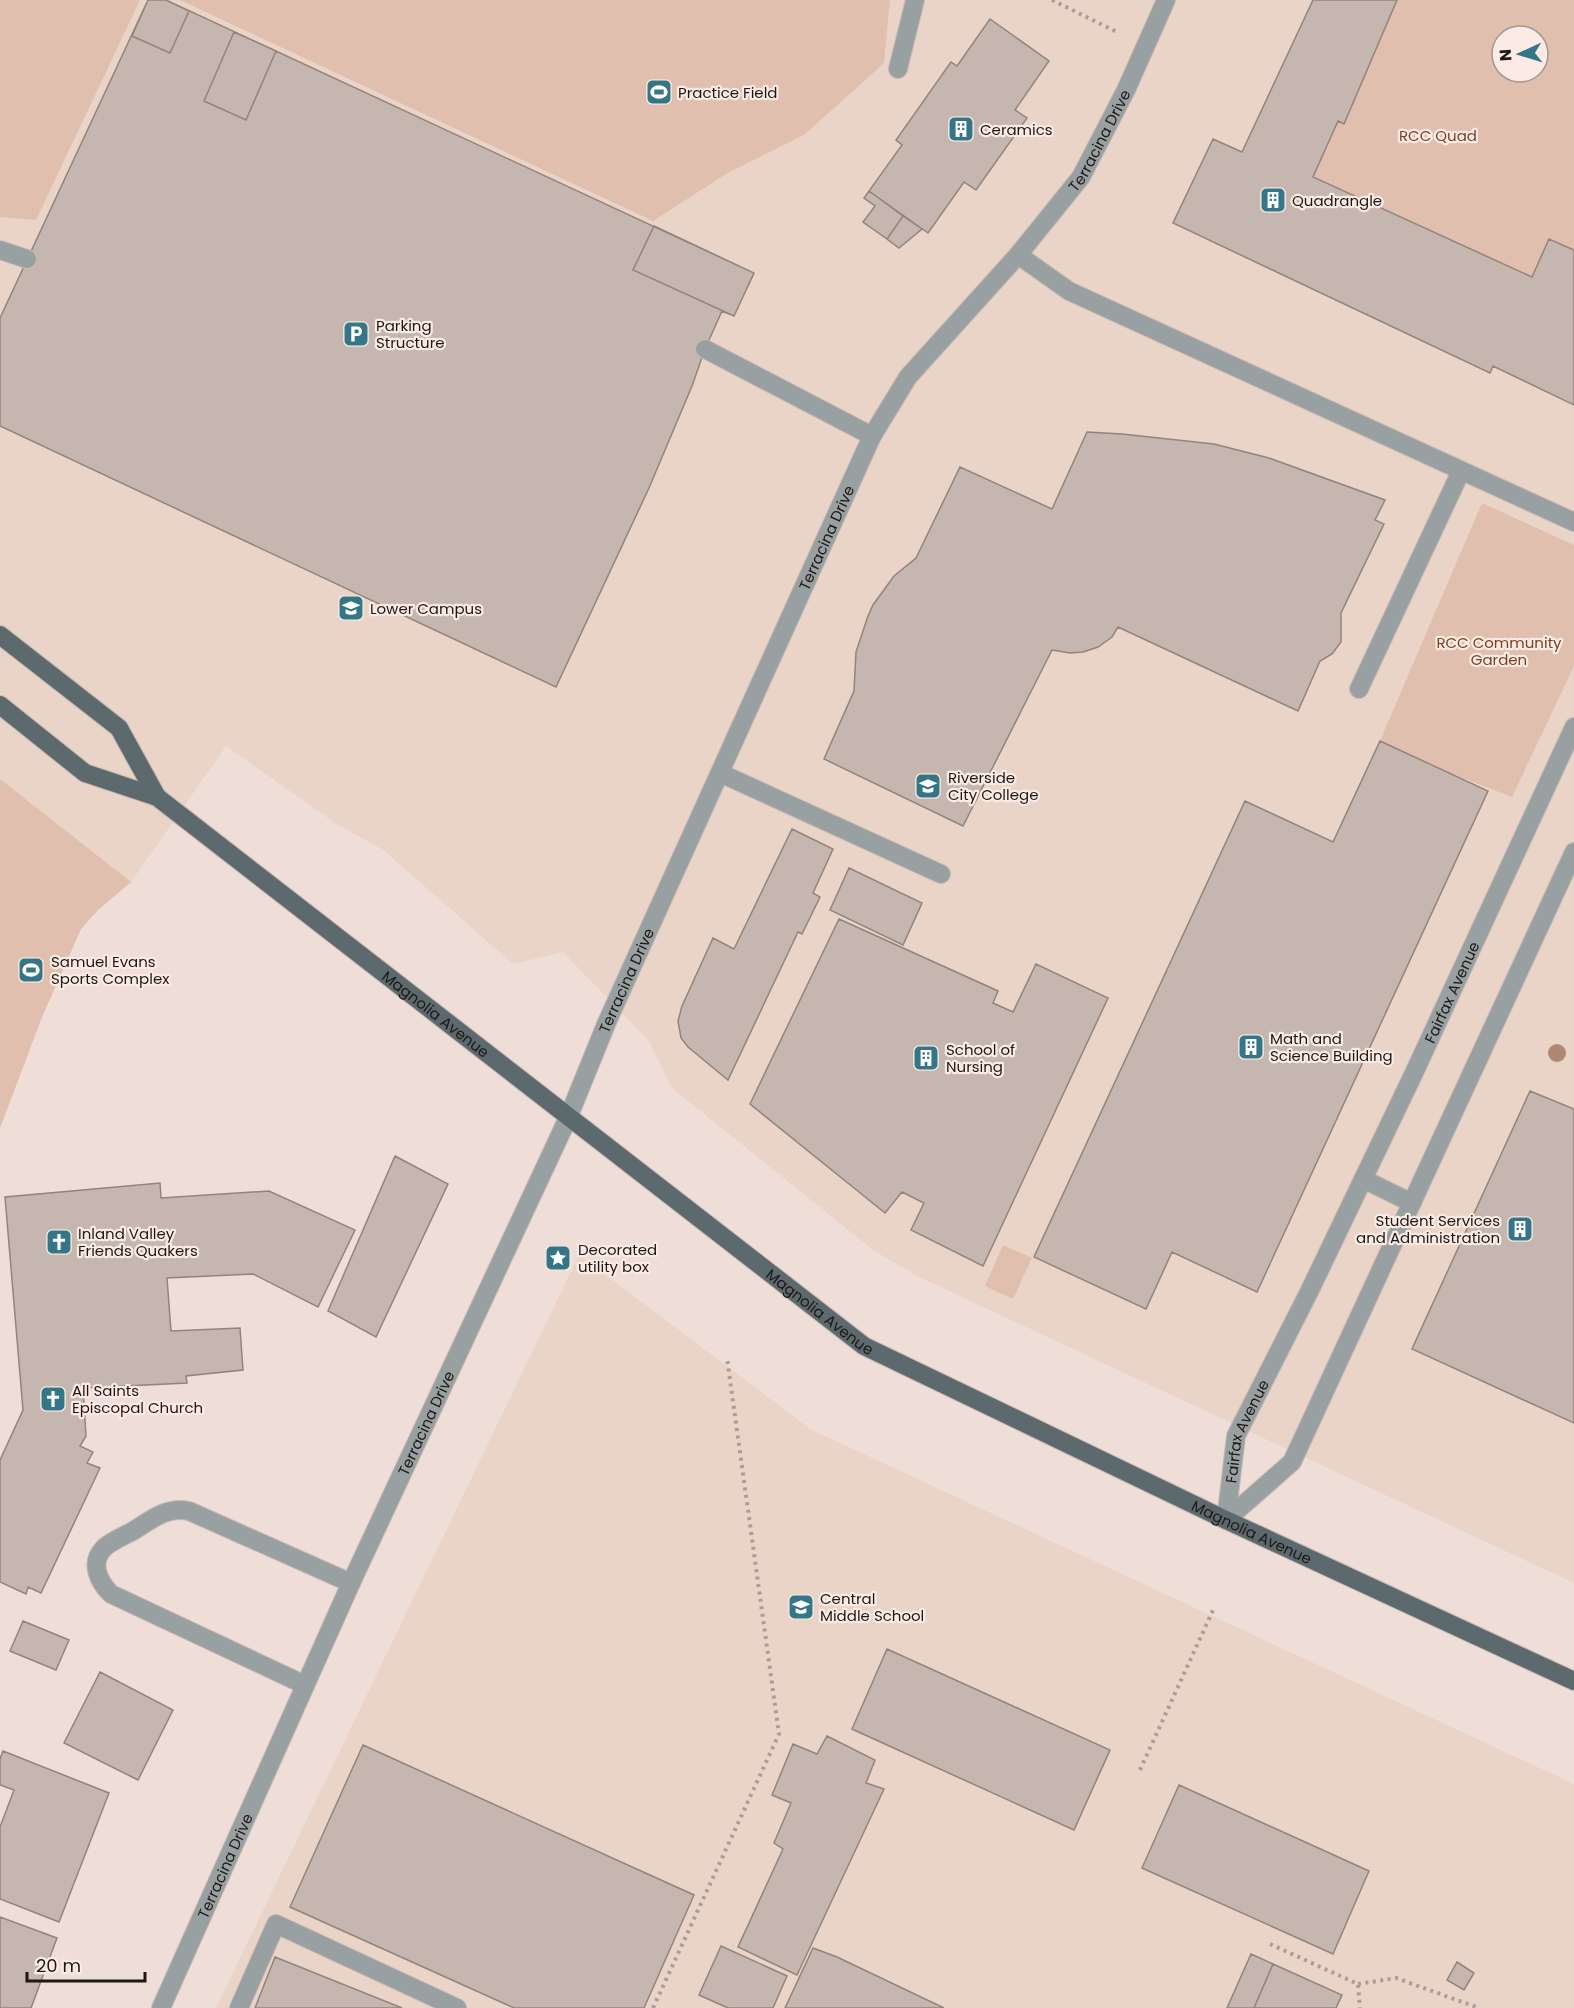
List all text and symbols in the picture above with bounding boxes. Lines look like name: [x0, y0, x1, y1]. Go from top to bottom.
north arrow: [1490, 24, 1550, 84]
text: N: [1494, 48, 1517, 62]
sports icon: Practice Field: [644, 77, 674, 107]
place label: Practice Field: [678, 82, 777, 103]
street label: Terracina Drive: [1063, 86, 1135, 196]
building icon: Ceramics: [946, 114, 976, 144]
place label: Ceramics: [980, 119, 1053, 140]
park label: RCC Quad: [1399, 125, 1477, 146]
building icon: Quadrangle: [1258, 185, 1288, 215]
place label: Quadrangle: [1292, 190, 1382, 211]
place label: Parking Structure: [376, 315, 445, 353]
parking icon: Parking Structure: [341, 319, 371, 349]
street label: Terracina Drive: [793, 482, 859, 593]
school or university icon: Lower Campus: [336, 593, 366, 623]
place label: Lower Campus: [370, 598, 482, 619]
park label: RCC Community Garden: [1436, 632, 1562, 670]
place label: Riverside City College: [948, 767, 1038, 805]
school or university icon: Riverside City College: [913, 771, 943, 801]
street label: Terracina Drive: [593, 925, 659, 1036]
street label: Fairfax Avenue: [1419, 938, 1484, 1046]
place label: Samuel Evans Sports Complex: [51, 951, 169, 989]
sports icon: Samuel Evans Sports Complex: [16, 955, 46, 985]
street label: Magnolia Avenue: [378, 965, 494, 1062]
place label: Math and Science Building: [1270, 1028, 1393, 1066]
building icon: Math and Science Building: [1236, 1032, 1266, 1062]
place label: School of Nursing: [946, 1039, 1015, 1077]
building icon: School of Nursing: [911, 1043, 941, 1073]
place label: Student Services and Administration: [1356, 1210, 1500, 1248]
building icon: Student Services and Administration: [1505, 1214, 1535, 1244]
place label: Inland Valley Friends Quakers: [78, 1223, 198, 1261]
church icon: Inland Valley Friends Quakers: [44, 1227, 74, 1257]
place label: Decorated utility box: [578, 1239, 657, 1277]
place icon: Decorated utility box: [543, 1243, 573, 1273]
street label: Magnolia Avenue: [762, 1263, 877, 1359]
street label: Terracina Drive: [392, 1367, 459, 1479]
street label: Fairfax Avenue: [1220, 1376, 1274, 1484]
place label: All Saints Episcopal Church: [72, 1380, 203, 1418]
church icon: All Saints Episcopal Church: [38, 1384, 68, 1414]
street label: Magnolia Avenue: [1188, 1495, 1315, 1569]
place label: Central Middle School: [820, 1588, 924, 1626]
school or university icon: Central Middle School: [786, 1592, 816, 1622]
street label: Terracina Drive: [192, 1810, 257, 1921]
scale bar: [27, 1945, 146, 1983]
text: 20 m: [36, 1953, 81, 1978]

